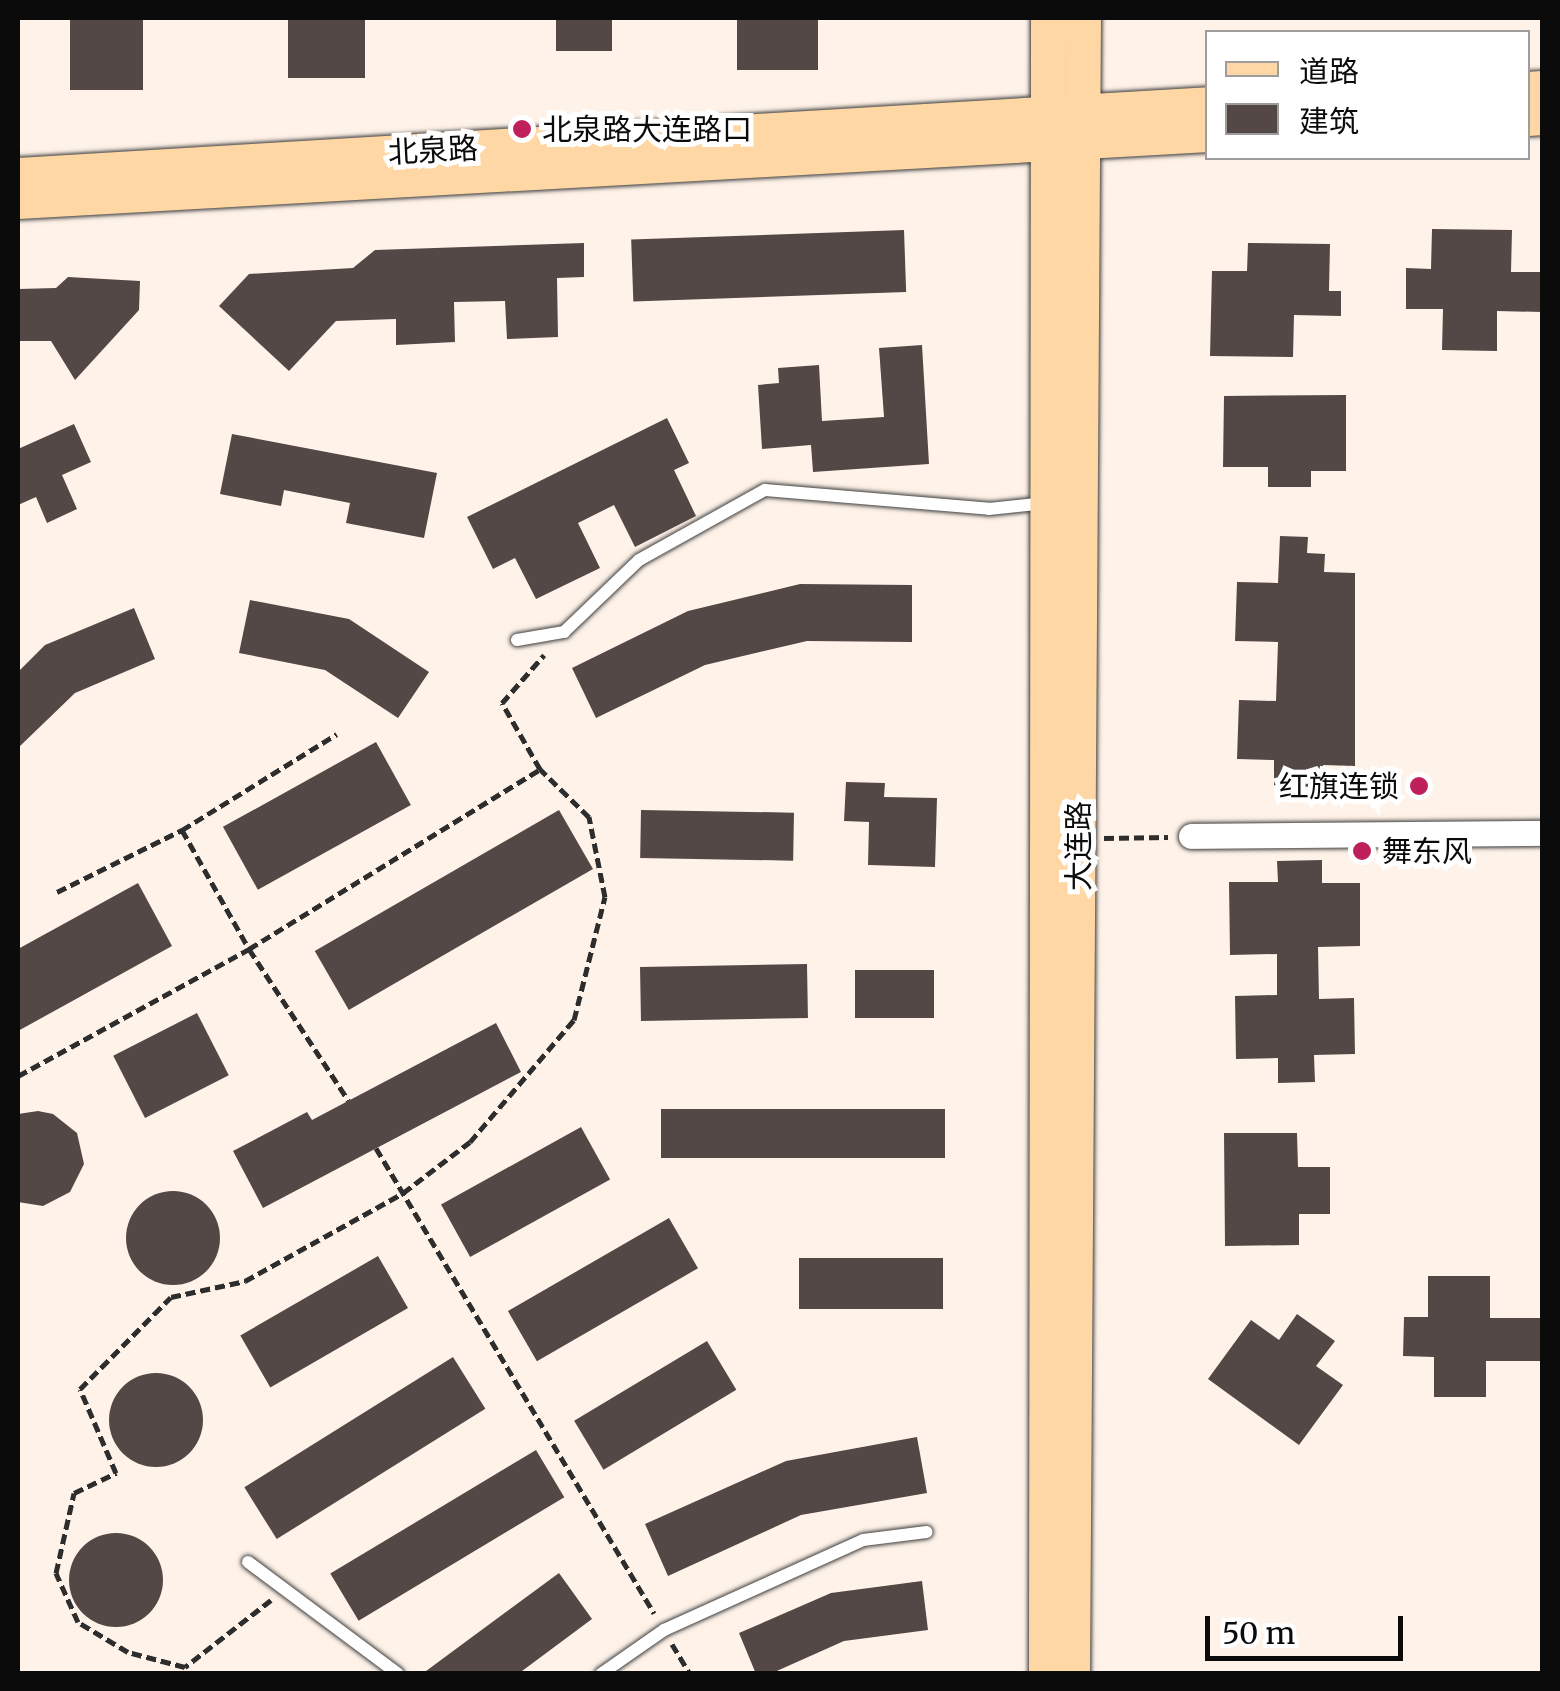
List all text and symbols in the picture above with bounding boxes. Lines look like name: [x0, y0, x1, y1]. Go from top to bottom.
legend: [1205, 30, 1530, 160]
text: 道路: [1299, 52, 1359, 90]
text: 建筑: [1299, 102, 1359, 140]
place label: 北泉路大连路口: [542, 111, 752, 147]
marker: 北泉路大连路口: [511, 118, 533, 140]
street label: 北泉路: [387, 130, 479, 170]
place label: 红旗连锁: [1279, 768, 1399, 804]
marker: 红旗连锁: [1408, 775, 1430, 797]
street label: 大连路: [1060, 801, 1096, 891]
place label: 舞东风: [1382, 833, 1472, 869]
marker: 舞东风: [1351, 840, 1373, 862]
scale bar: [1210, 1596, 1408, 1658]
text: 50 m: [1222, 1614, 1295, 1652]

